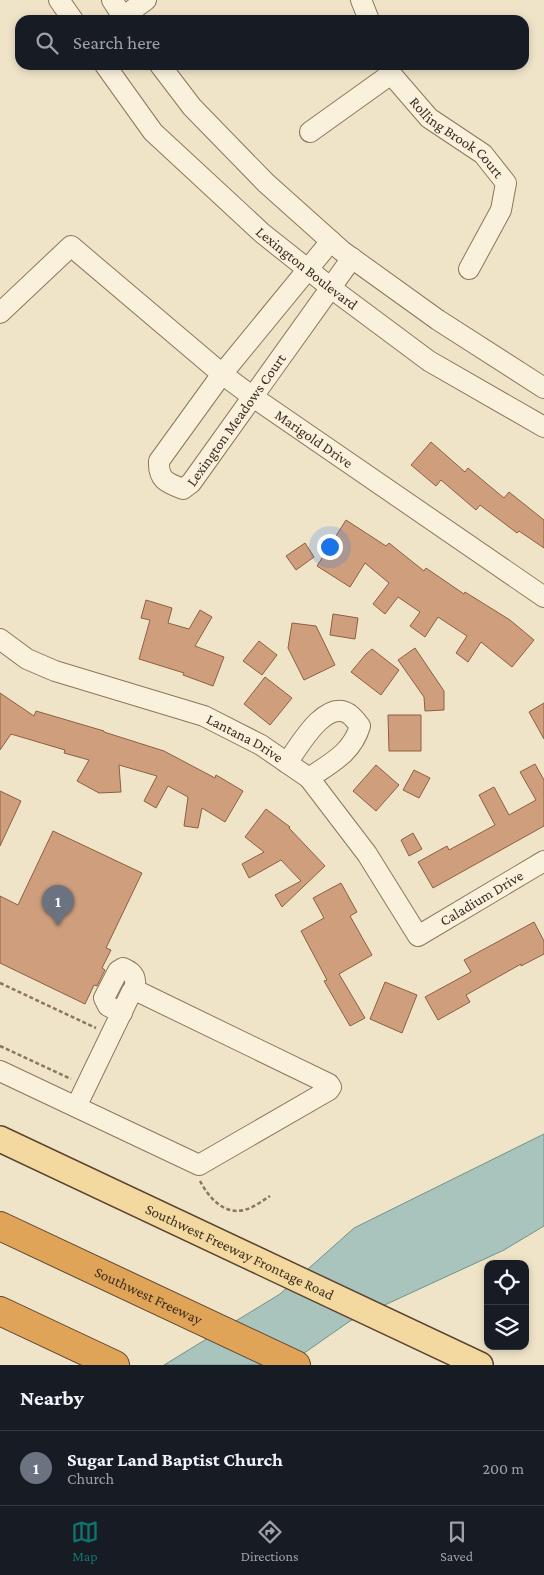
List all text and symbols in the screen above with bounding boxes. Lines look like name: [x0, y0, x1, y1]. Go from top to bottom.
search box: [15, 15, 529, 70]
icon: search: [33, 29, 61, 57]
text: Search here: [73, 32, 160, 53]
street label: Rolling Brook Court: [407, 94, 507, 182]
street label: Lexington Boulevard: [253, 224, 361, 313]
street label: Lexington Meadows Court: [183, 350, 290, 489]
street label: Marigold Drive: [272, 407, 356, 471]
your location: [317, 534, 343, 560]
street label: Lantana Drive: [204, 711, 286, 766]
street label: Caladium Drive: [437, 867, 526, 929]
pin: 1: [42, 885, 74, 926]
street label: Southwest Freeway Frontage Road: [143, 1200, 337, 1304]
map controls: [484, 1260, 529, 1350]
button: locate: [484, 1260, 529, 1305]
street label: Southwest Freeway: [91, 1262, 205, 1328]
button: layers: [484, 1305, 529, 1350]
text: Nearby: [20, 1386, 84, 1410]
text: Sugar Land Baptist Church: [67, 1449, 283, 1470]
text: 1: [33, 1460, 39, 1477]
text: 200 m: [482, 1460, 524, 1477]
text: Church: [67, 1470, 114, 1487]
tab: Map: [71, 1518, 99, 1564]
tab: Directions: [241, 1518, 299, 1564]
tab: Saved: [440, 1518, 473, 1564]

